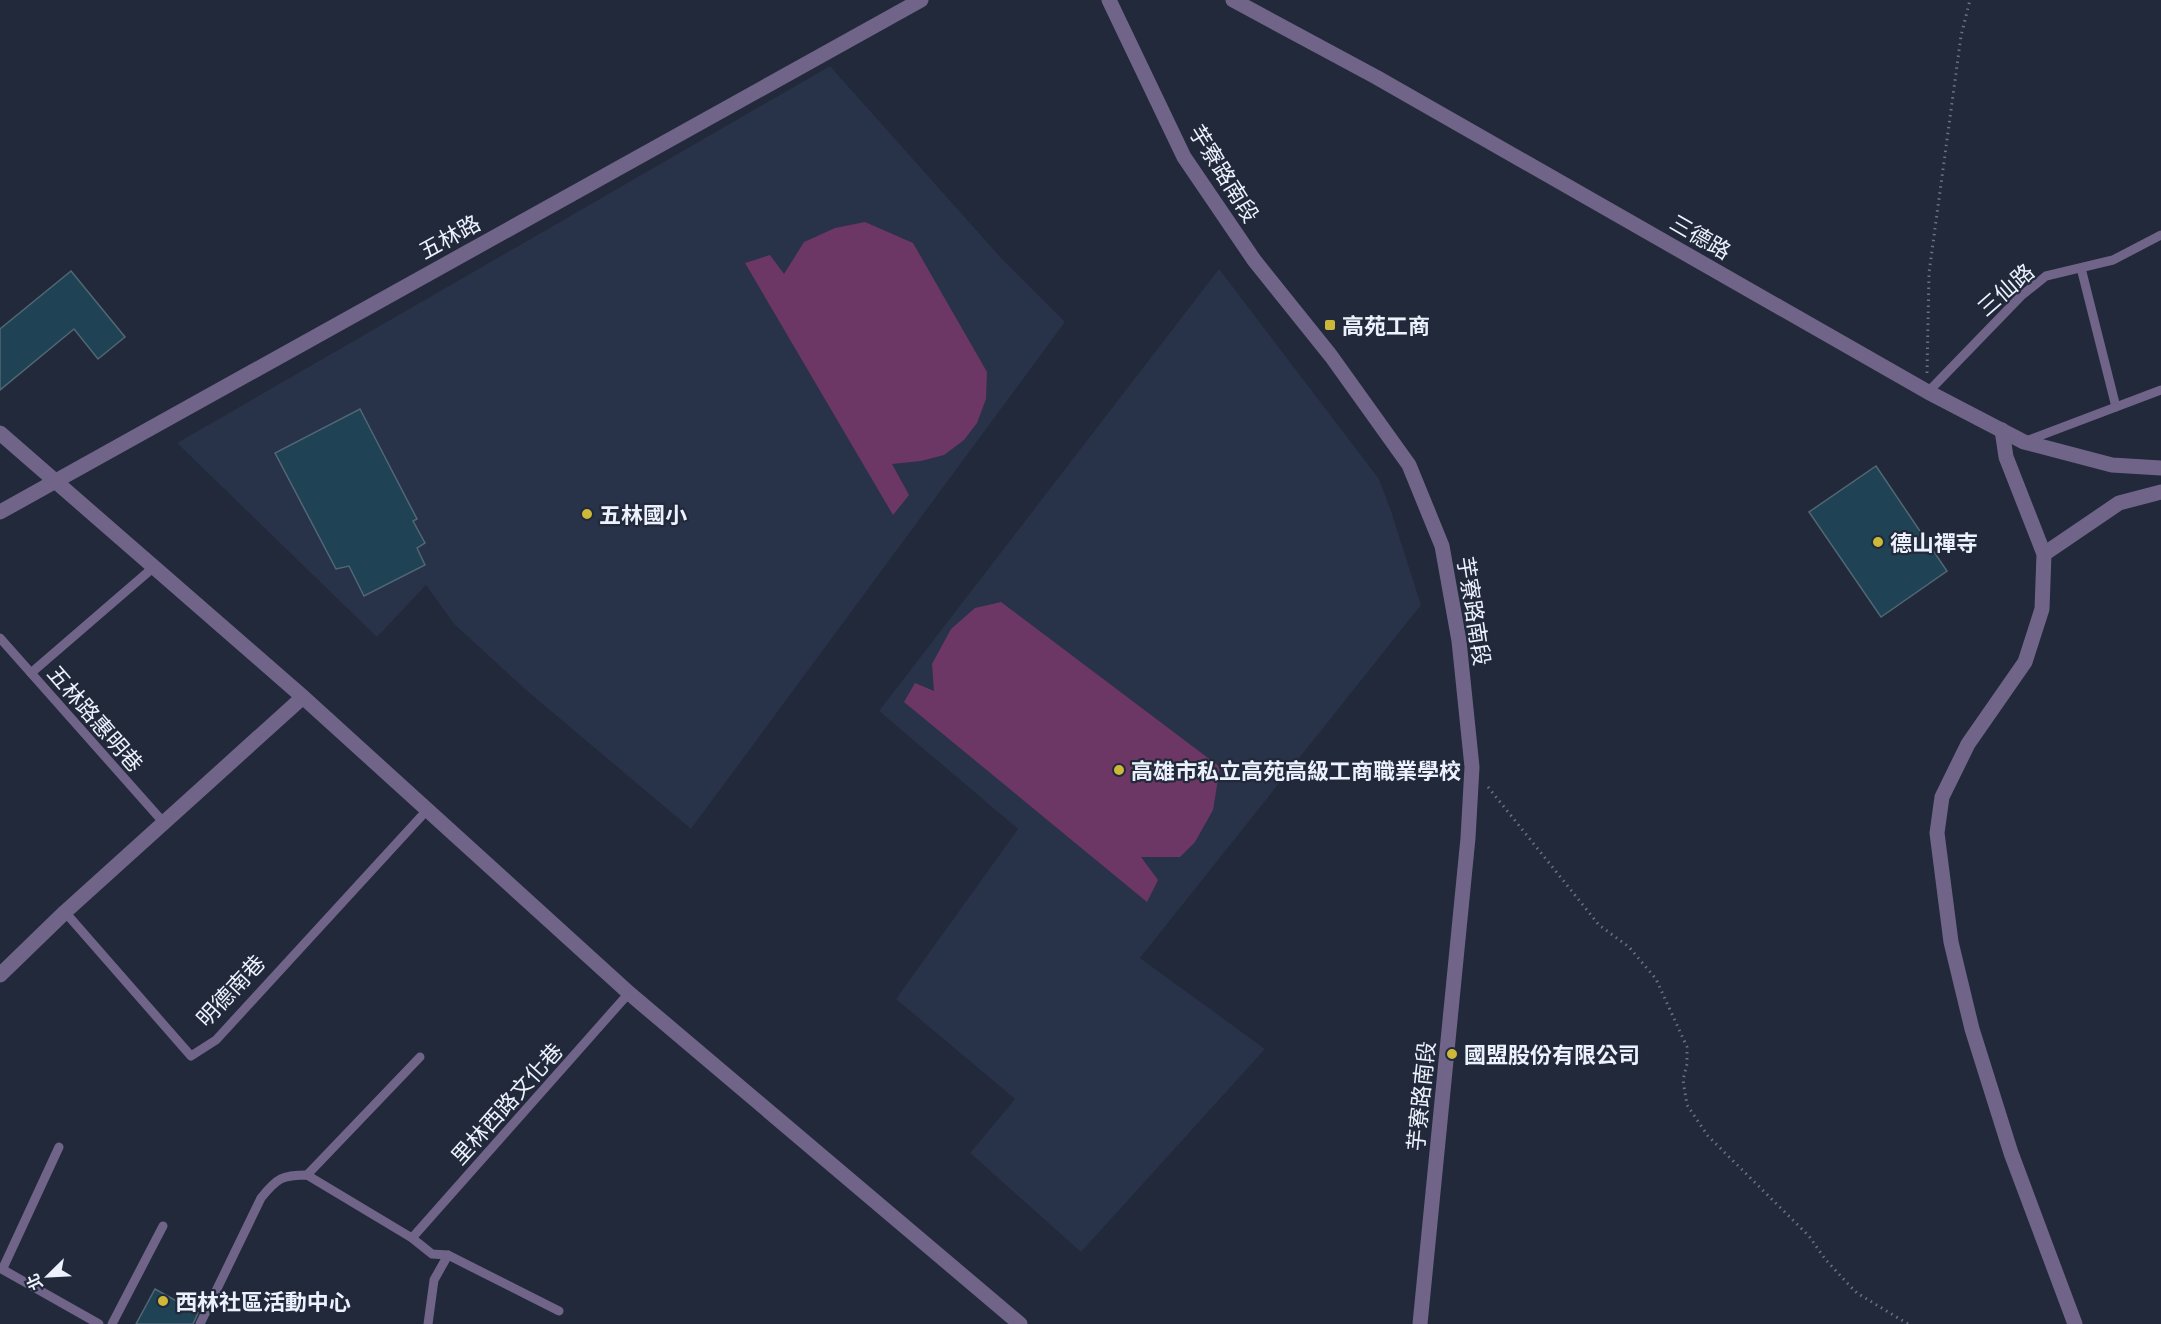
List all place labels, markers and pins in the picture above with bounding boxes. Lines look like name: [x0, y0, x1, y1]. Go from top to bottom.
place label: 高苑工商: [1342, 312, 1430, 338]
marker: 高苑工商: [1323, 318, 1337, 332]
place label: 五林國小: [599, 501, 687, 527]
marker: 五林國小: [580, 507, 594, 521]
place label: 德山禪寺: [1890, 529, 1978, 555]
marker: 德山禪寺: [1871, 535, 1885, 549]
place label: 高雄市私立高苑高級工商職業學校: [1131, 757, 1461, 783]
marker: 高雄市私立高苑高級工商職業學校: [1112, 763, 1126, 777]
place label: 國盟股份有限公司: [1464, 1041, 1640, 1067]
marker: 國盟股份有限公司: [1445, 1047, 1459, 1061]
place label: 西林社區活動中心: [175, 1288, 351, 1314]
marker: 西林社區活動中心: [156, 1294, 170, 1308]

